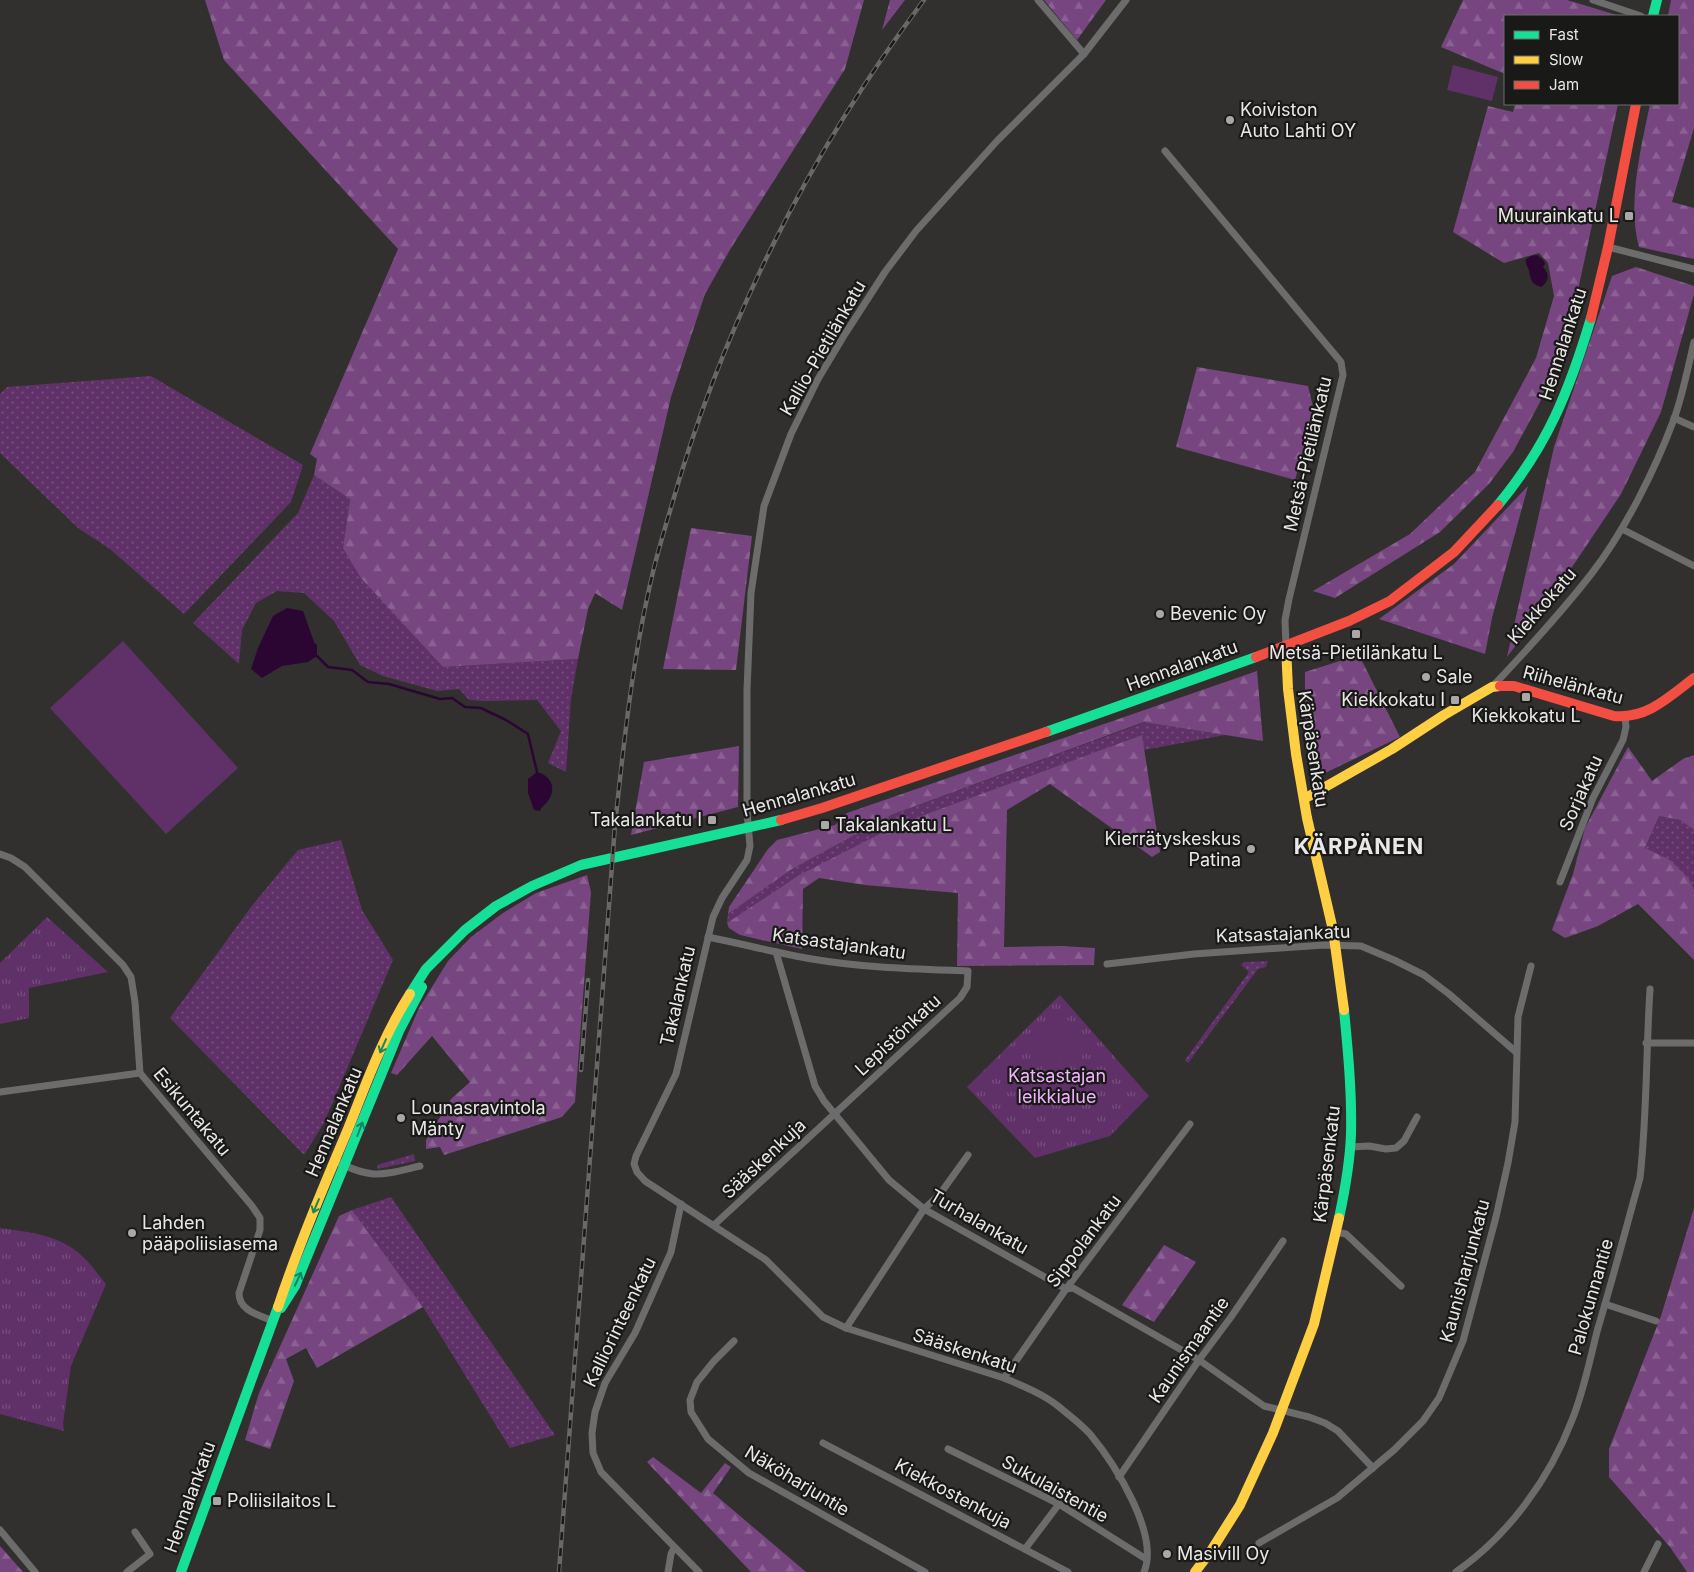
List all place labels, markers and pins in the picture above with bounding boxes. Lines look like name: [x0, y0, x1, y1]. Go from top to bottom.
place label: Koiviston Auto Lahti OY: [1240, 99, 1356, 141]
marker: Koiviston Auto Lahti OY: [1224, 114, 1236, 126]
place label: Muurainkatu L: [1498, 205, 1619, 226]
marker: Muurainkatu L: [1623, 210, 1635, 222]
place label: Bevenic Oy: [1170, 603, 1266, 624]
marker: Bevenic Oy: [1154, 608, 1166, 620]
marker: Metsä-Pietilänkatu L: [1350, 628, 1362, 640]
place label: Metsä-Pietilänkatu L: [1269, 642, 1443, 663]
place label: Sale: [1436, 666, 1473, 687]
marker: Sale: [1420, 671, 1432, 683]
place label: Kiekkokatu I: [1341, 689, 1445, 710]
marker: Kiekkokatu L: [1520, 691, 1532, 703]
marker: Kiekkokatu I: [1449, 694, 1461, 706]
place label: Kiekkokatu L: [1471, 705, 1581, 726]
place label: Takalankatu I: [590, 809, 702, 830]
marker: Takalankatu I: [706, 814, 718, 826]
place label: Takalankatu L: [835, 814, 952, 835]
marker: Takalankatu L: [819, 819, 831, 831]
place label: Kierrätyskeskus Patina: [1104, 828, 1241, 870]
marker: Kierrätyskeskus Patina: [1245, 843, 1257, 855]
place label: Lounasravintola Mänty: [411, 1097, 546, 1139]
marker: Lounasravintola Mänty: [395, 1112, 407, 1124]
place label: Lahden pääpoliisiasema: [142, 1212, 278, 1254]
marker: Lahden pääpoliisiasema: [126, 1227, 138, 1239]
place label: Poliisilaitos L: [227, 1490, 336, 1511]
marker: Poliisilaitos L: [211, 1495, 223, 1507]
place label: Masivill Oy: [1177, 1543, 1269, 1564]
marker: Masivill Oy: [1161, 1548, 1173, 1560]

